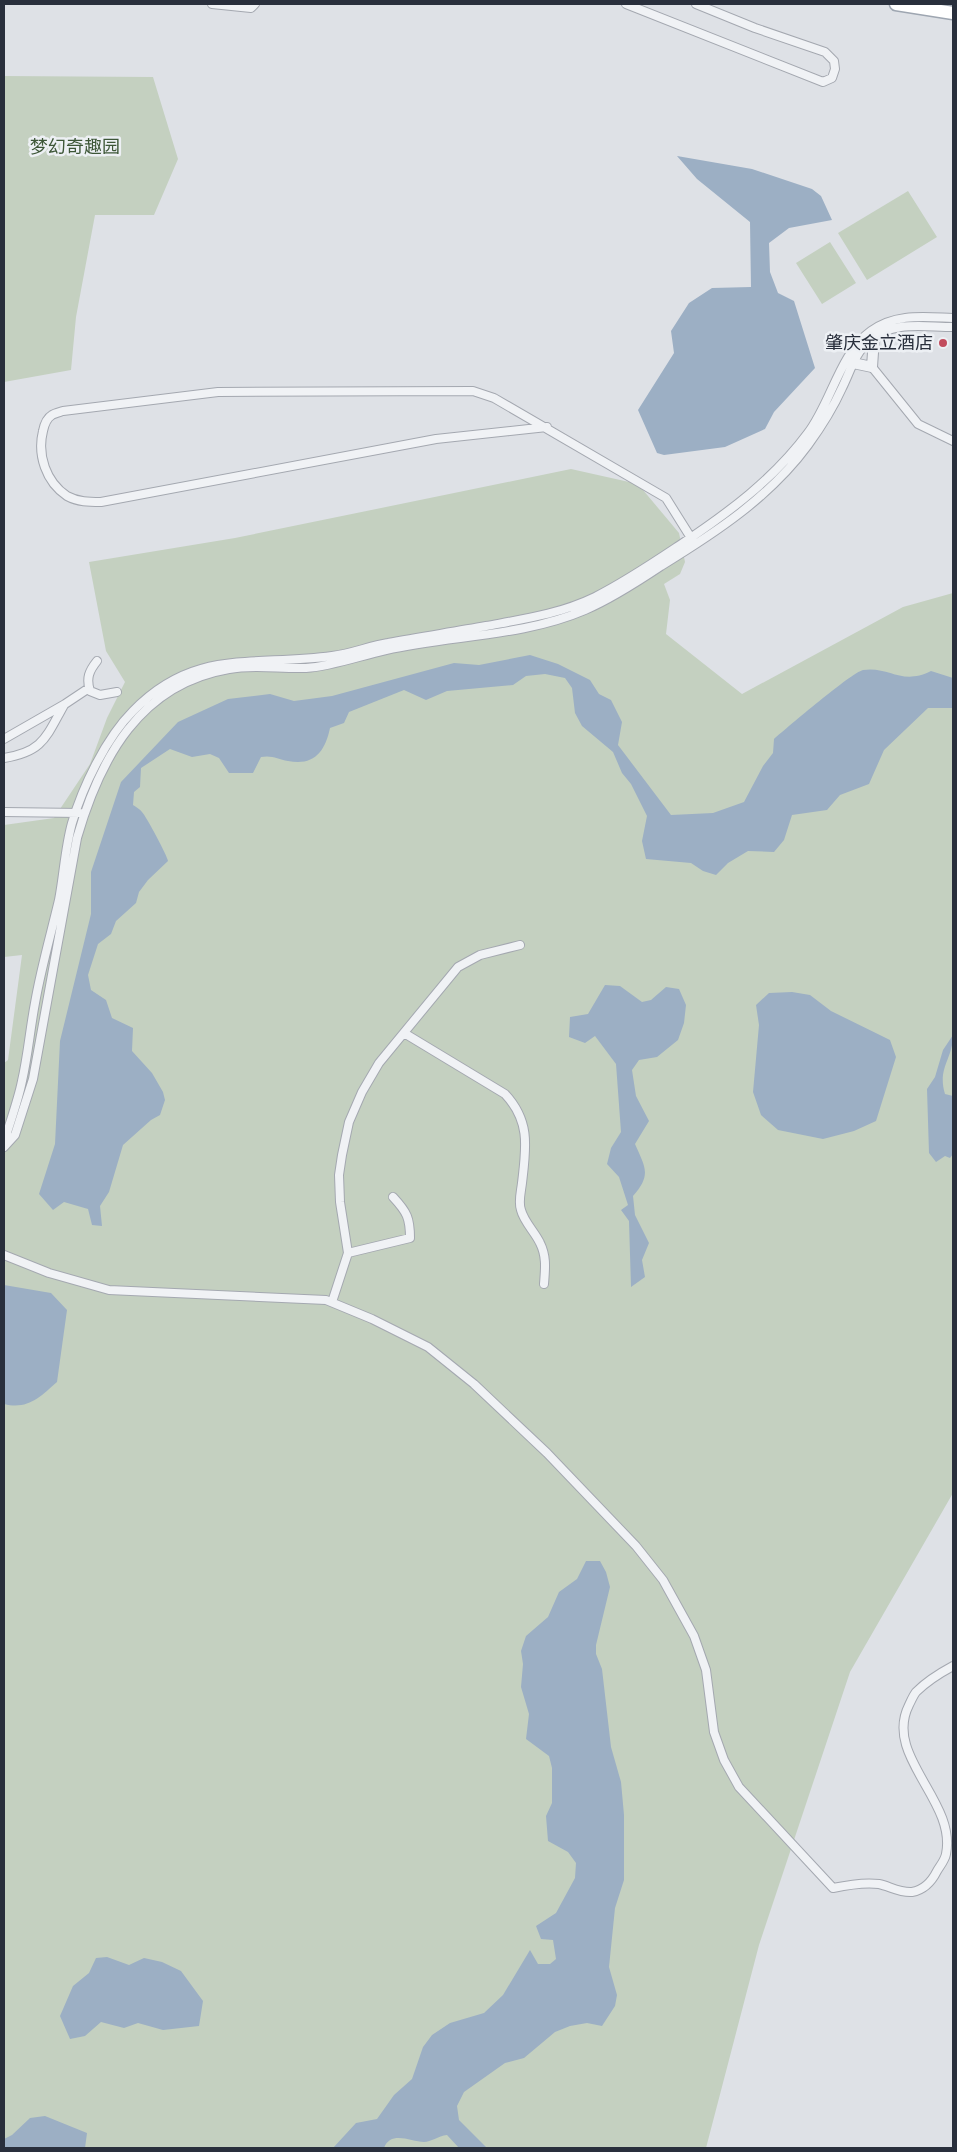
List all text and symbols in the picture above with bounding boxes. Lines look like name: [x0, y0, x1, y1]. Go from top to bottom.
park label: 梦幻奇趣园: [30, 136, 120, 158]
place label: 肇庆金立酒店: [825, 332, 933, 354]
marker: 肇庆金立酒店: [937, 337, 949, 349]

